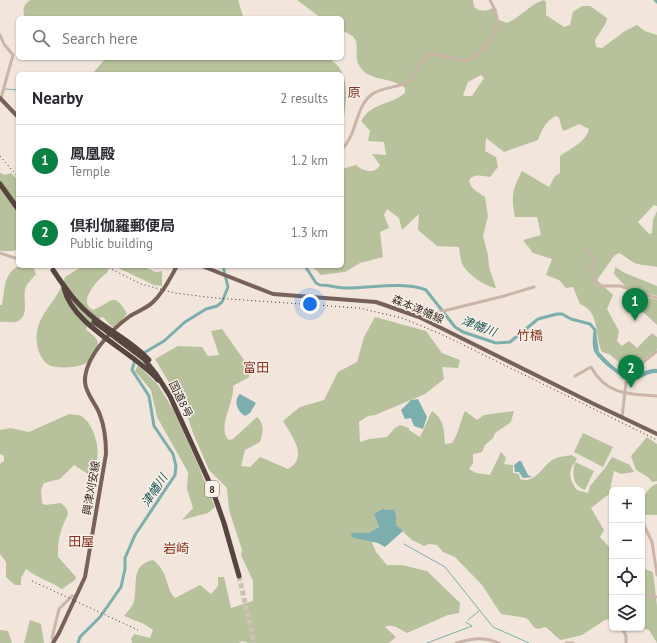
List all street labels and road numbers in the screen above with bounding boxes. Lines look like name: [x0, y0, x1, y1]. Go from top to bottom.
street label: 森本津幡線: [390, 292, 446, 326]
street label: 国道8号: [166, 378, 196, 420]
street label: 興津刈安線: [79, 460, 103, 516]
road number: 8: [205, 481, 219, 497]

